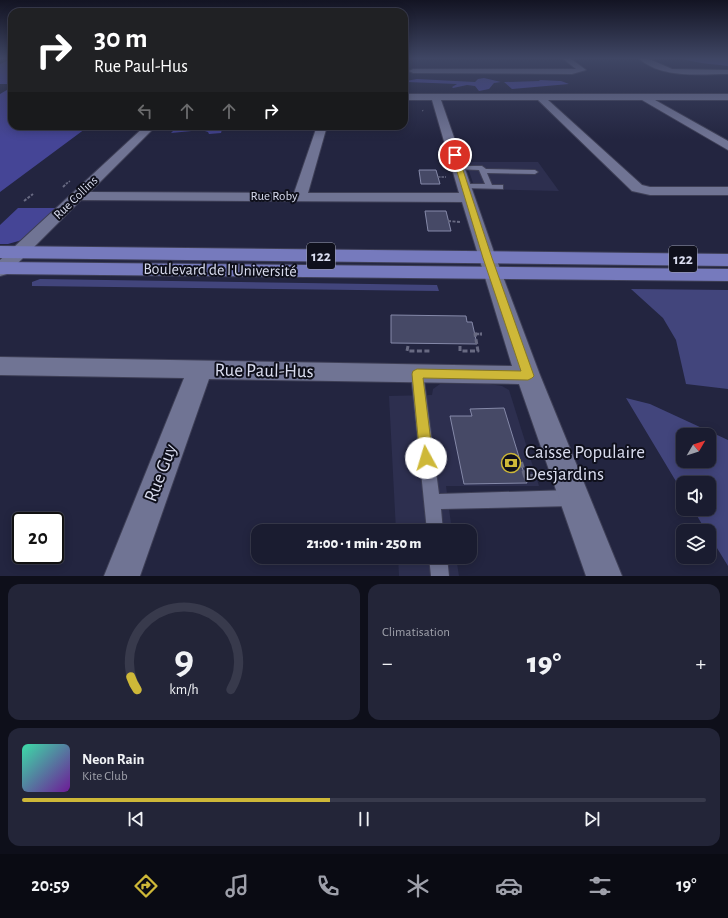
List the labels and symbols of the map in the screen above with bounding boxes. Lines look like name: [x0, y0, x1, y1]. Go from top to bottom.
pin: [438, 138, 472, 172]
street label: Rue Collins: [51, 174, 101, 222]
street label: Rue Roby: [251, 190, 298, 203]
road number: 122: [307, 243, 335, 269]
road number: 122: [669, 246, 697, 272]
street label: Boulevard de l'Université: [143, 261, 297, 279]
street label: Rue Paul-Hus: [214, 361, 314, 381]
north arrow: [676, 428, 716, 468]
position arrow: [405, 437, 447, 479]
street label: Rue Guy: [141, 441, 181, 505]
place label: Caisse Populaire Desjardins: [525, 443, 645, 484]
bank icon: Caisse Populaire Desjardins: [500, 452, 522, 474]
speed limit sign: 20: [12, 512, 64, 564]

